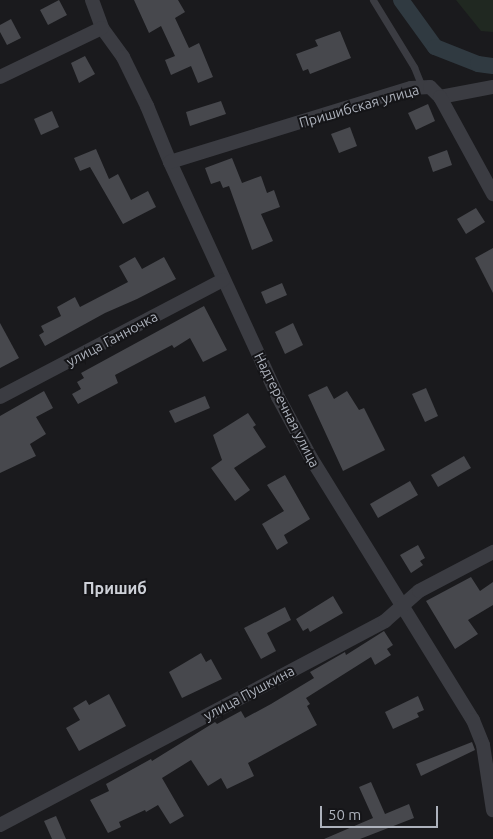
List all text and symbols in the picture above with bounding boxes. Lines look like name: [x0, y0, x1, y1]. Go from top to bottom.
street label: Пришибская улица: [297, 81, 421, 131]
street label: улица Ганночка: [64, 308, 160, 370]
street label: Надтеречная улица: [251, 350, 323, 470]
district label: Пришиб: [83, 578, 147, 598]
street label: улица Пушкина: [201, 662, 297, 724]
scale bar: [323, 796, 440, 828]
text: 50 m: [328, 806, 361, 823]

